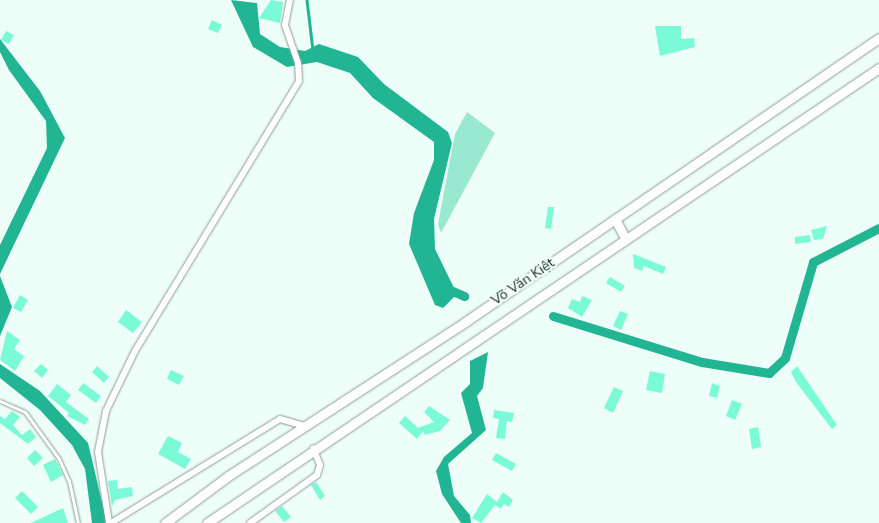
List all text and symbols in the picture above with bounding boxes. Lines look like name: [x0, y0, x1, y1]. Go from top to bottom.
street label: Võ Văn Kiệt: [488, 255, 558, 309]

